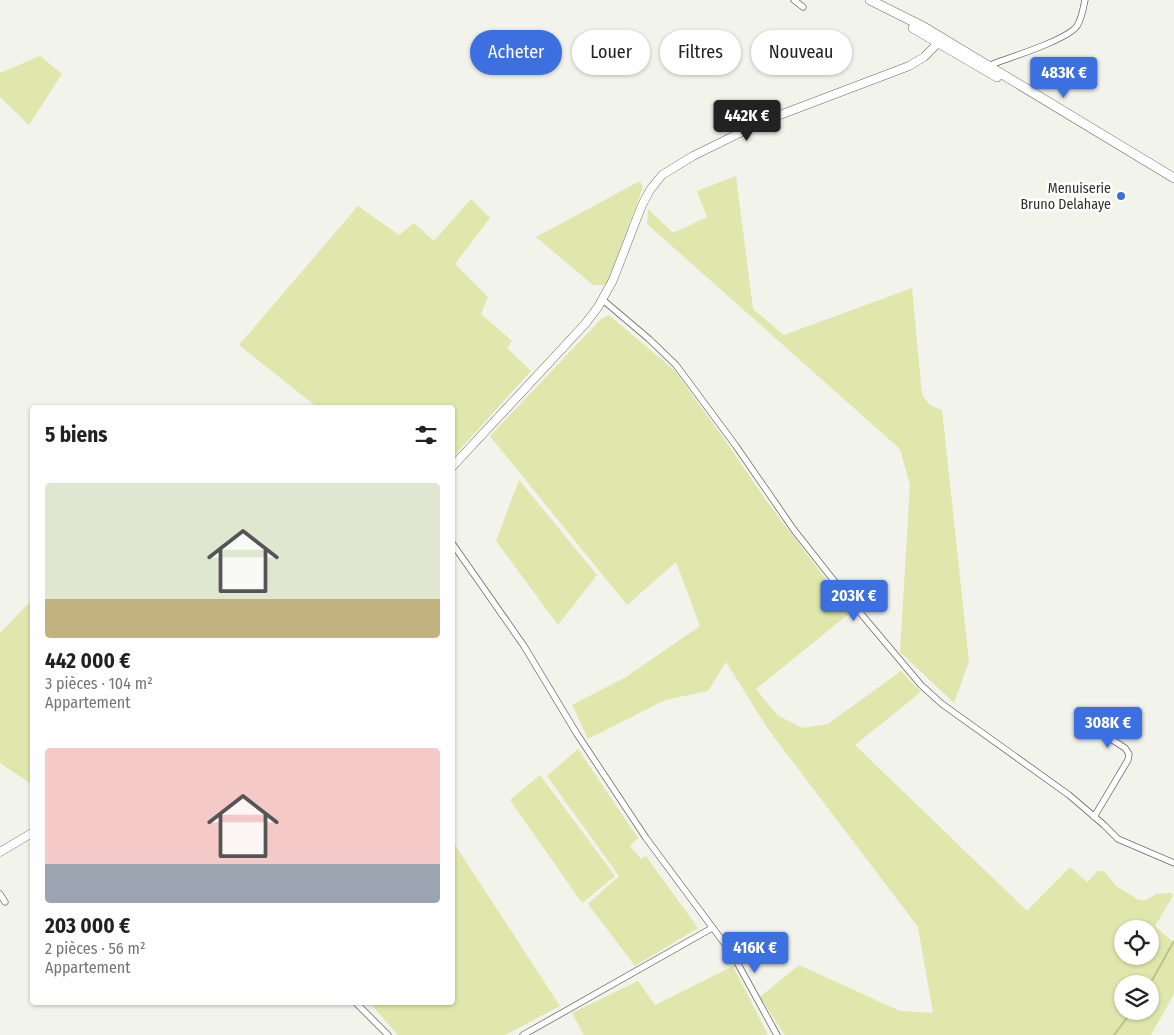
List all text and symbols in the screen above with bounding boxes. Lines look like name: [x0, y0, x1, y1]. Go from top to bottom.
chip: Acheter: [470, 30, 562, 75]
chip: Louer: [572, 30, 650, 75]
chip: Filtres: [660, 30, 741, 75]
chip: Nouveau: [751, 30, 852, 75]
pin: 483K €: [1023, 56, 1105, 99]
text: 483K €: [1041, 63, 1087, 82]
pin: 442K €: [706, 100, 788, 142]
text: 442K €: [725, 106, 769, 125]
place label: Menuiserie Bruno Delahaye: [1020, 180, 1111, 213]
marker: Menuiserie Bruno Delahaye: [1115, 190, 1127, 202]
icon: filters: [412, 421, 440, 449]
text: 5 biens: [45, 422, 107, 448]
icon: home: [198, 516, 288, 606]
pin: 203K €: [813, 580, 895, 622]
text: 203K €: [832, 586, 876, 605]
text: 442 000 €: [45, 648, 130, 674]
text: 3 pièces · 104 m²: [45, 674, 153, 693]
text: Appartement: [45, 693, 131, 712]
pin: 308K €: [1067, 706, 1149, 749]
text: 308K €: [1085, 713, 1131, 732]
icon: home: [198, 781, 288, 871]
text: 203 000 €: [45, 913, 130, 939]
map controls: [1114, 920, 1159, 1020]
button: locate: [1114, 920, 1159, 965]
pin: 416K €: [714, 932, 796, 974]
text: 416K €: [733, 938, 777, 957]
text: 2 pièces · 56 m²: [45, 939, 146, 958]
text: Appartement: [45, 958, 131, 977]
button: layers: [1114, 975, 1159, 1020]

